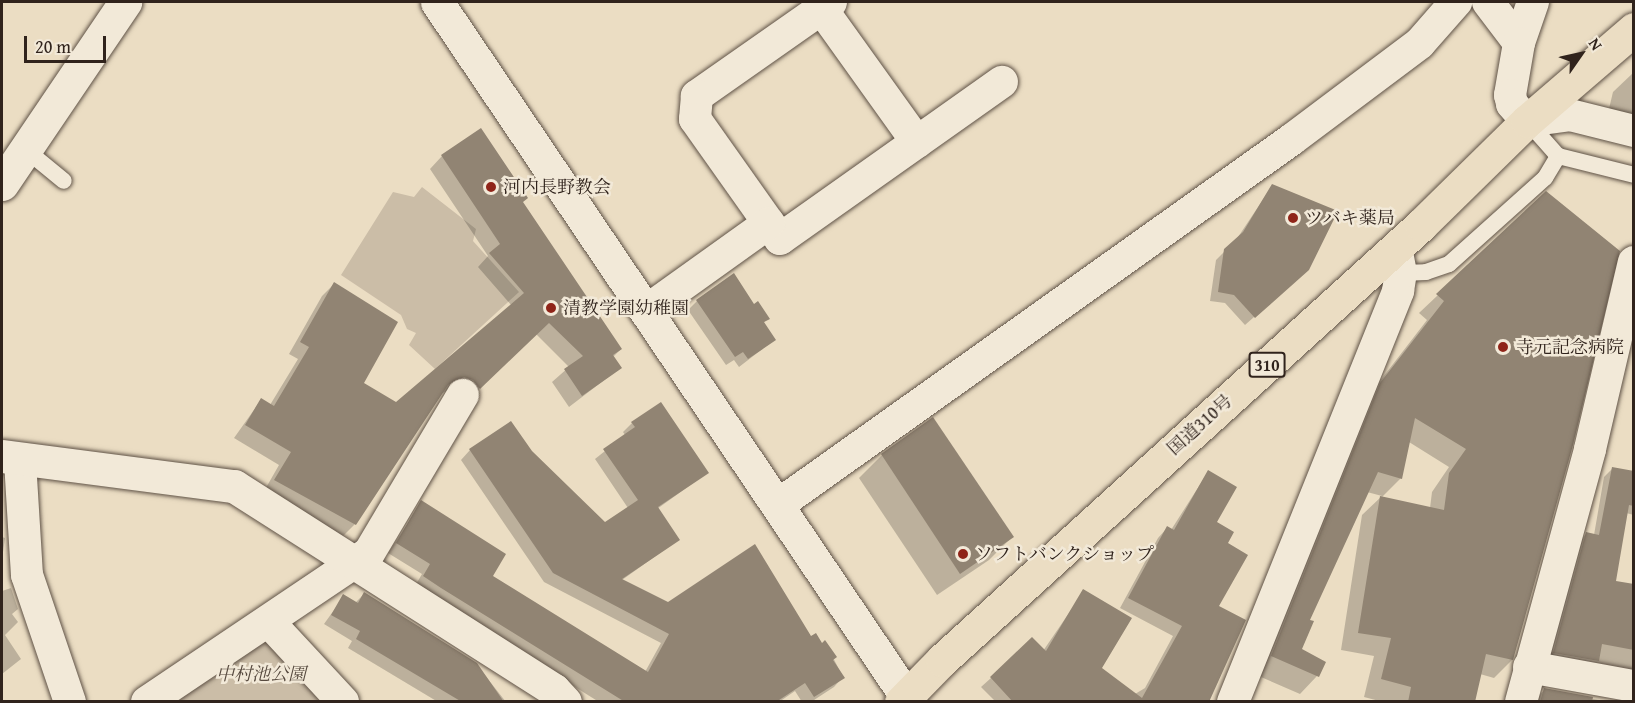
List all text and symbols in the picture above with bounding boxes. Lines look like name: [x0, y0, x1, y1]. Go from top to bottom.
scale bar: [27, 24, 110, 62]
north arrow: [1551, 24, 1611, 84]
text: 20 m: [35, 33, 71, 60]
text: N: [1583, 33, 1609, 55]
place label: 河内長野教会: [503, 176, 611, 198]
marker: 河内長野教会: [484, 180, 498, 194]
place label: ツバキ薬局: [1305, 207, 1395, 229]
marker: ツバキ薬局: [1286, 211, 1300, 225]
place label: 清教学園幼稚園: [563, 297, 689, 319]
marker: 清教学園幼稚園: [544, 301, 558, 315]
place label: 寺元記念病院: [1516, 336, 1624, 358]
marker: 寺元記念病院: [1494, 338, 1512, 356]
road number: 310: [1248, 352, 1286, 378]
street label: 国道310号: [1163, 390, 1237, 460]
place label: ソフトバンクショップ: [975, 543, 1155, 565]
marker: ソフトバンクショップ: [956, 547, 970, 561]
park label: 中村池公園: [216, 663, 306, 685]

